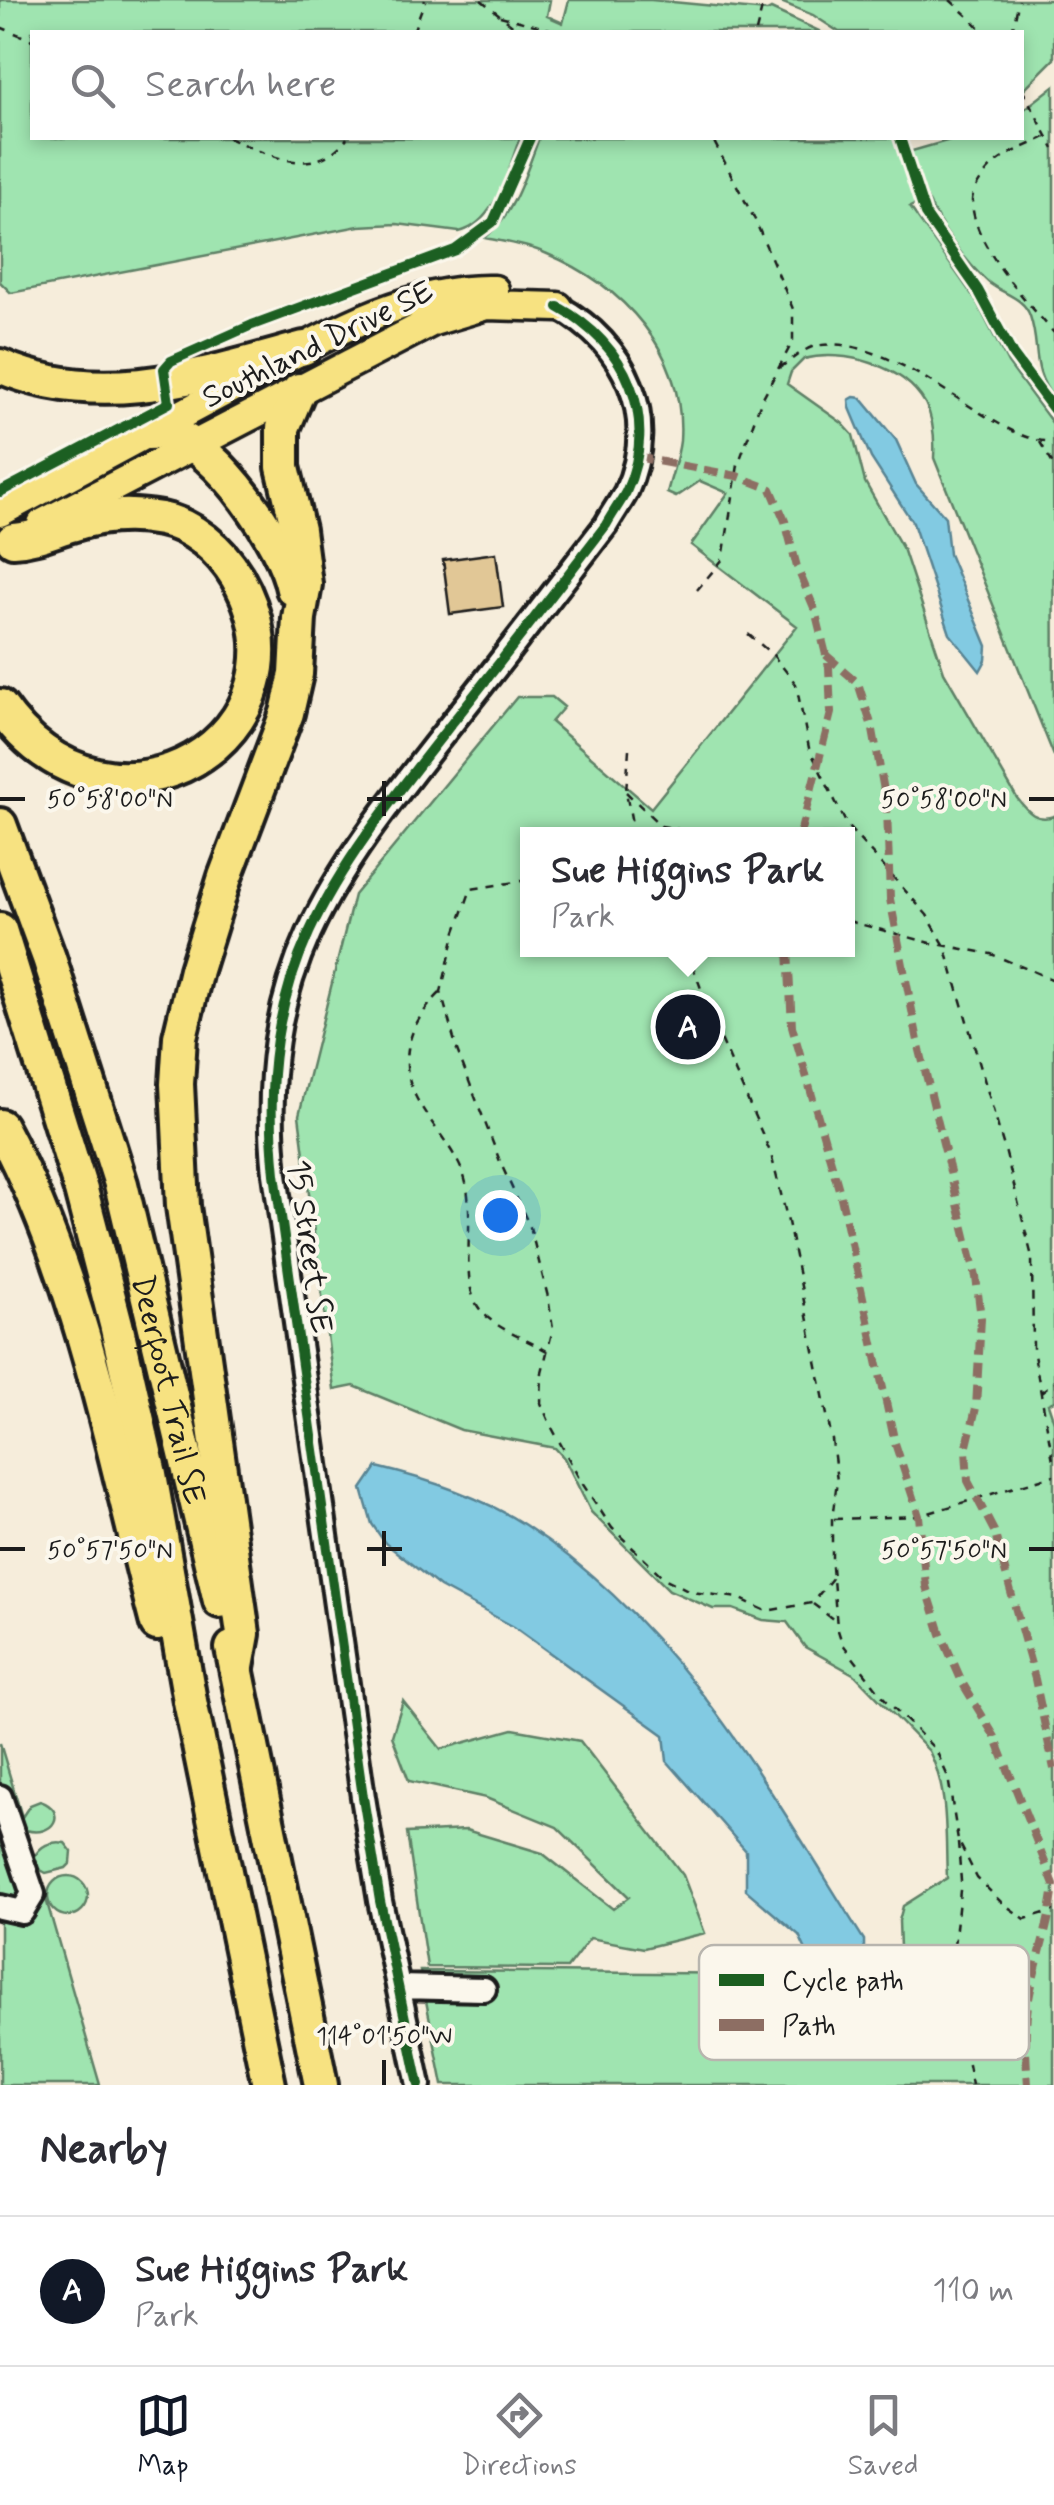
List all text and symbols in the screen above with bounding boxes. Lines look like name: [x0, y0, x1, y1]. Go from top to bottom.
search box: [30, 30, 1024, 140]
icon: search: [65, 58, 120, 113]
text: Search here: [145, 61, 336, 110]
street label: Southland Drive SE: [195, 271, 441, 419]
text: 50°58'00"N: [47, 784, 173, 817]
text: 50°58'00"N: [881, 784, 1007, 817]
popup: [520, 827, 855, 957]
text: Sue Higgins Park: [551, 847, 824, 896]
text: Park: [551, 896, 615, 938]
pin: A: [656, 990, 720, 1064]
street label: 15 Street SE: [276, 1157, 342, 1336]
your location: [475, 1190, 526, 1241]
street label: Deerfoot Trail SE: [120, 1271, 215, 1509]
text: 50°57'50"N: [47, 1535, 173, 1568]
text: 50°57'50"N: [881, 1535, 1007, 1568]
legend: [699, 1945, 1029, 2060]
text: Cycle path: [782, 1964, 904, 2001]
text: Path: [782, 2009, 836, 2046]
text: 114°01'50"W: [316, 2021, 452, 2054]
text: Nearby: [40, 2123, 168, 2178]
text: Sue Higgins Park: [135, 2246, 408, 2295]
text: A: [62, 2270, 83, 2312]
text: 110 m: [933, 2270, 1014, 2312]
text: Park: [135, 2295, 199, 2337]
tab: Map: [136, 2388, 191, 2485]
tab: Directions: [462, 2388, 577, 2485]
tab: Saved: [848, 2388, 918, 2485]

